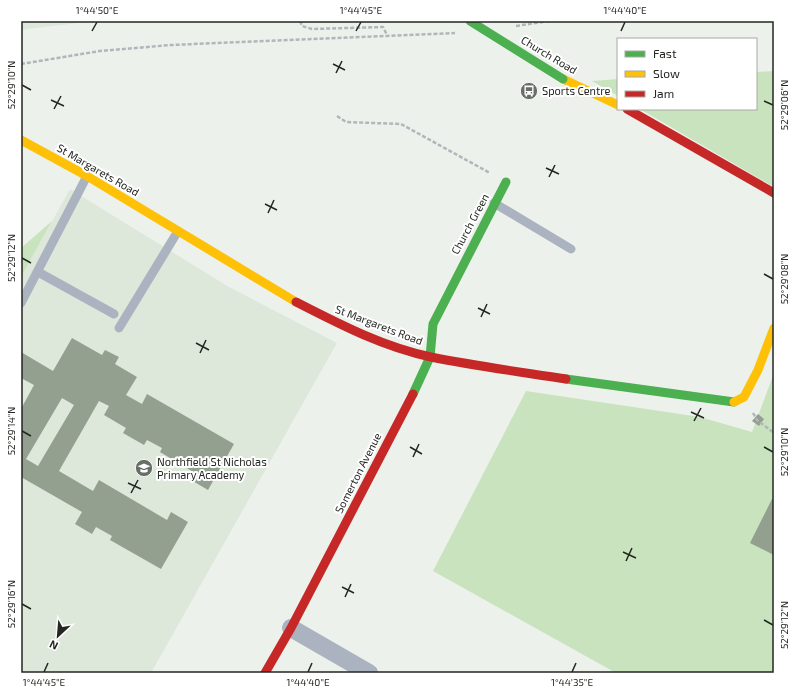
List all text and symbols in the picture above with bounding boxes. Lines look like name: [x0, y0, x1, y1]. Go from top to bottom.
text: 1°44'50"E: [76, 4, 119, 16]
text: 1°44'45"E: [340, 4, 383, 16]
text: 1°44'40"E: [603, 4, 647, 16]
street label: Church Road: [519, 33, 580, 76]
legend: [617, 38, 757, 110]
text: Fast: [653, 46, 677, 60]
text: 52°29'10"N: [5, 61, 17, 109]
text: Slow: [653, 66, 680, 80]
text: 52°29'06"N: [778, 80, 790, 130]
bus stop icon: Sports Centre: [519, 81, 539, 101]
place label: Sports Centre: [542, 84, 610, 97]
text: Jam: [653, 86, 674, 100]
street label: St Margarets Road: [55, 141, 142, 198]
street label: Church Green: [448, 191, 491, 256]
text: 52°29'12"N: [5, 234, 17, 282]
text: 52°29'08"N: [778, 254, 790, 304]
street label: St Margarets Road: [334, 302, 425, 347]
text: 52°29'14"N: [5, 407, 17, 455]
text: 52°29'10"N: [778, 428, 790, 476]
street label: Somerton Avenue: [332, 430, 383, 515]
place label: Northfield St Nicholas Primary Academy: [157, 455, 267, 481]
school or university icon: Northfield St Nicholas Primary Academy: [134, 458, 154, 478]
text: 52°29'16"N: [5, 580, 17, 628]
text: 52°29'12"N: [778, 601, 790, 649]
north arrow: [38, 616, 78, 656]
text: N: [47, 638, 60, 653]
text: 1°44'45"E: [23, 676, 66, 688]
text: 1°44'40"E: [286, 676, 330, 688]
text: 1°44'35"E: [551, 676, 593, 688]

